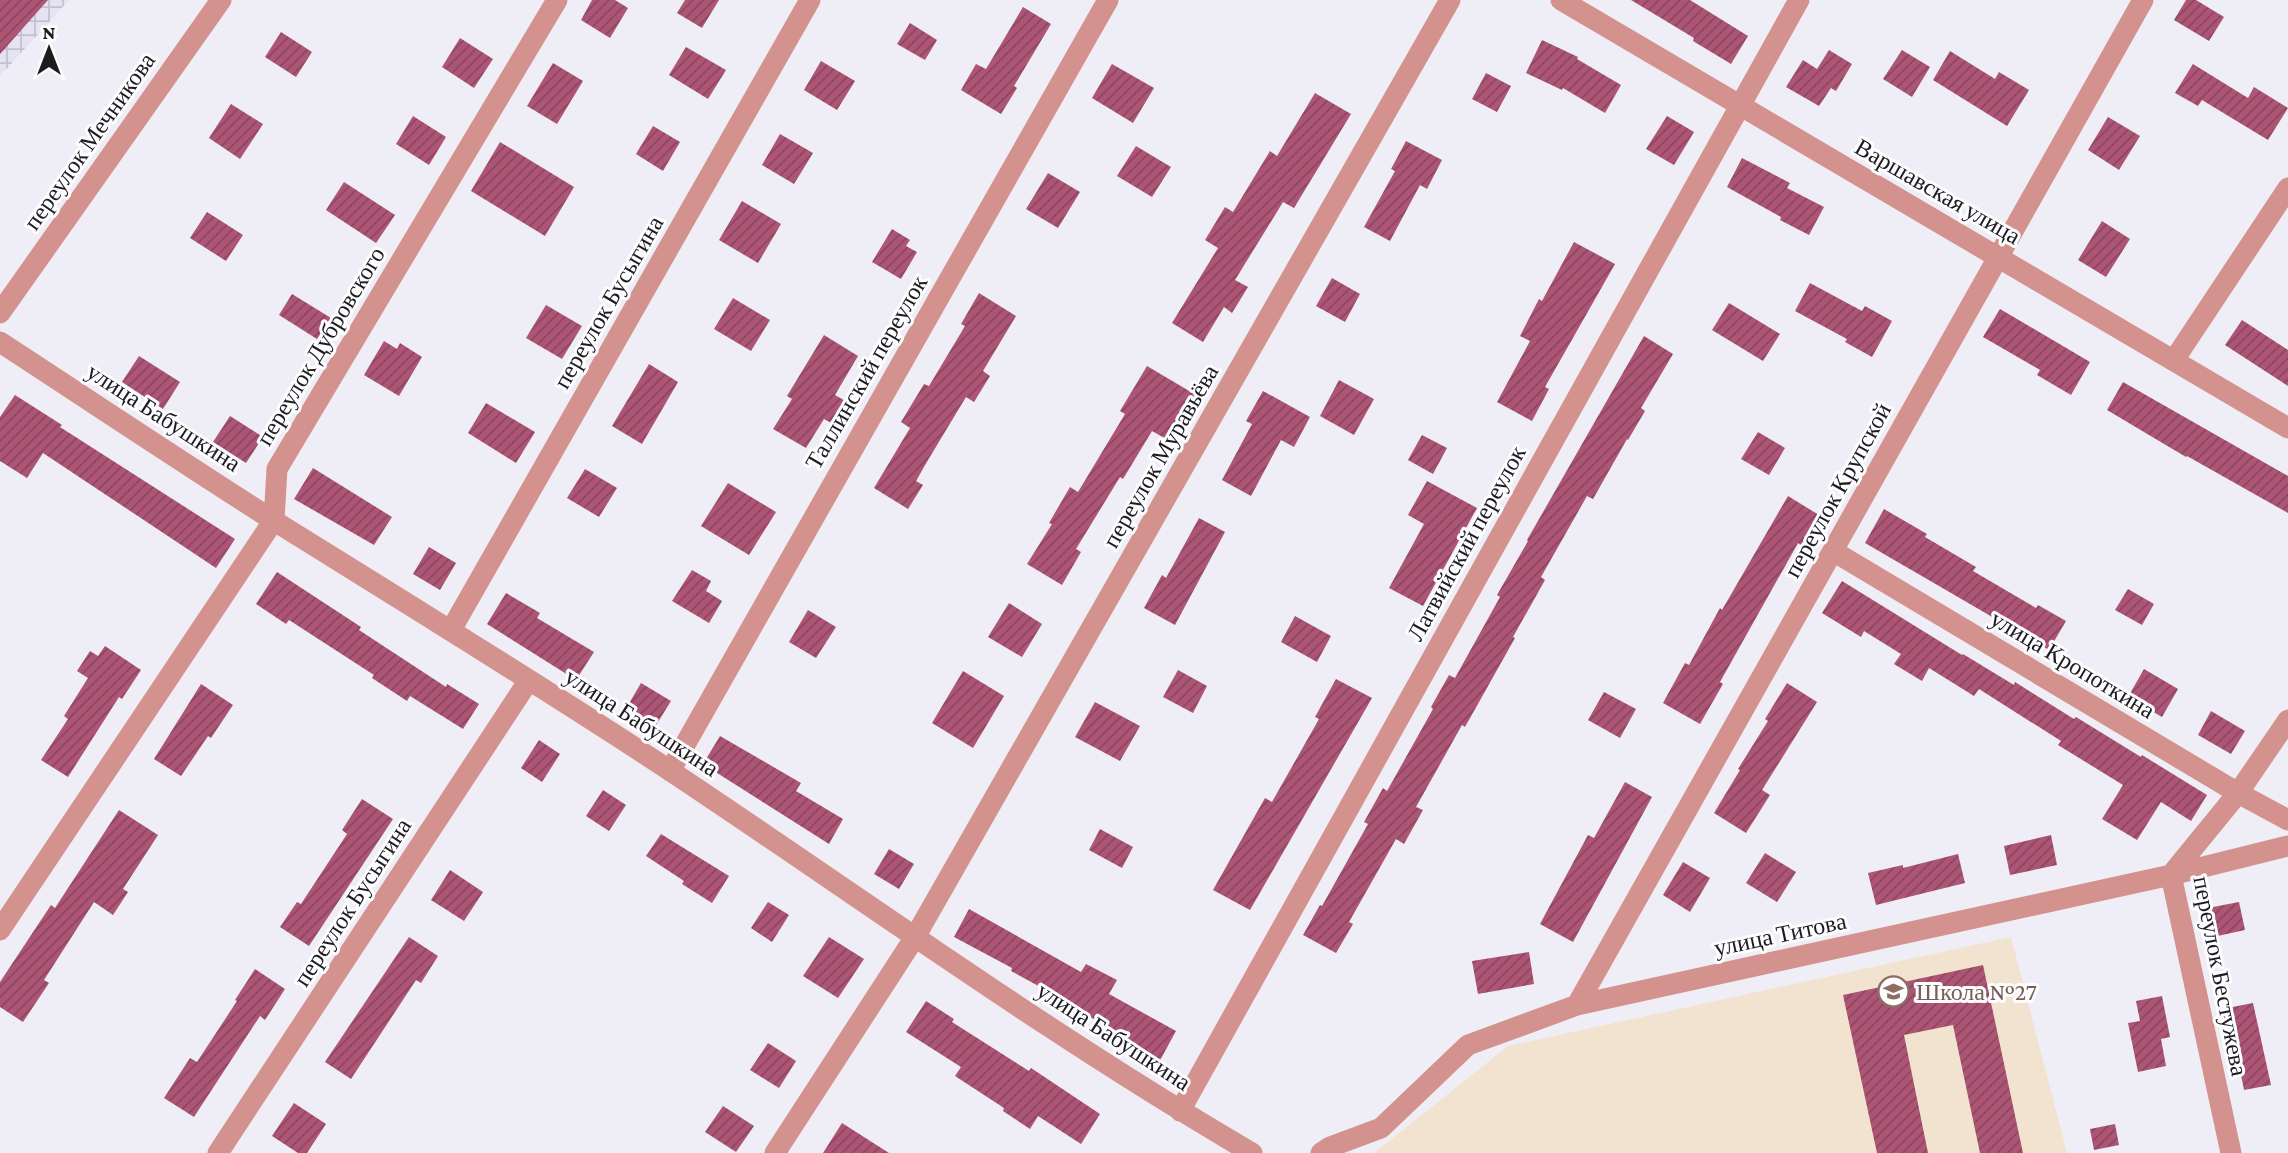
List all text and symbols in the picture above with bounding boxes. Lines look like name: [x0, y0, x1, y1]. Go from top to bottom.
north arrow: [14, 14, 84, 84]
text: N: [43, 22, 56, 43]
street label: переулок Мечникова: [18, 47, 160, 235]
street label: Варшавская улица: [1851, 133, 2026, 249]
street label: переулок Бусыгина: [548, 211, 669, 393]
street label: переулок Дубровского: [250, 242, 390, 450]
street label: Таллинский переулок: [800, 270, 933, 474]
street label: улица Бабушкина: [82, 357, 246, 477]
street label: переулок Муравьёва: [1097, 359, 1224, 552]
street label: переулок Крупской: [1778, 398, 1896, 582]
street label: Латвийский переулок: [1401, 441, 1531, 645]
street label: улица Кропоткина: [1986, 604, 2160, 724]
street label: улица Бабушкина: [560, 662, 724, 782]
street label: переулок Бусыгина: [288, 813, 417, 991]
street label: переулок Бестужева: [2188, 874, 2254, 1078]
street label: улица Титова: [1711, 907, 1849, 961]
school or university icon: Школа №27: [1876, 974, 1910, 1008]
street label: улица Бабушкина: [1032, 976, 1196, 1096]
place label: Школа №27: [1916, 978, 2037, 1005]

